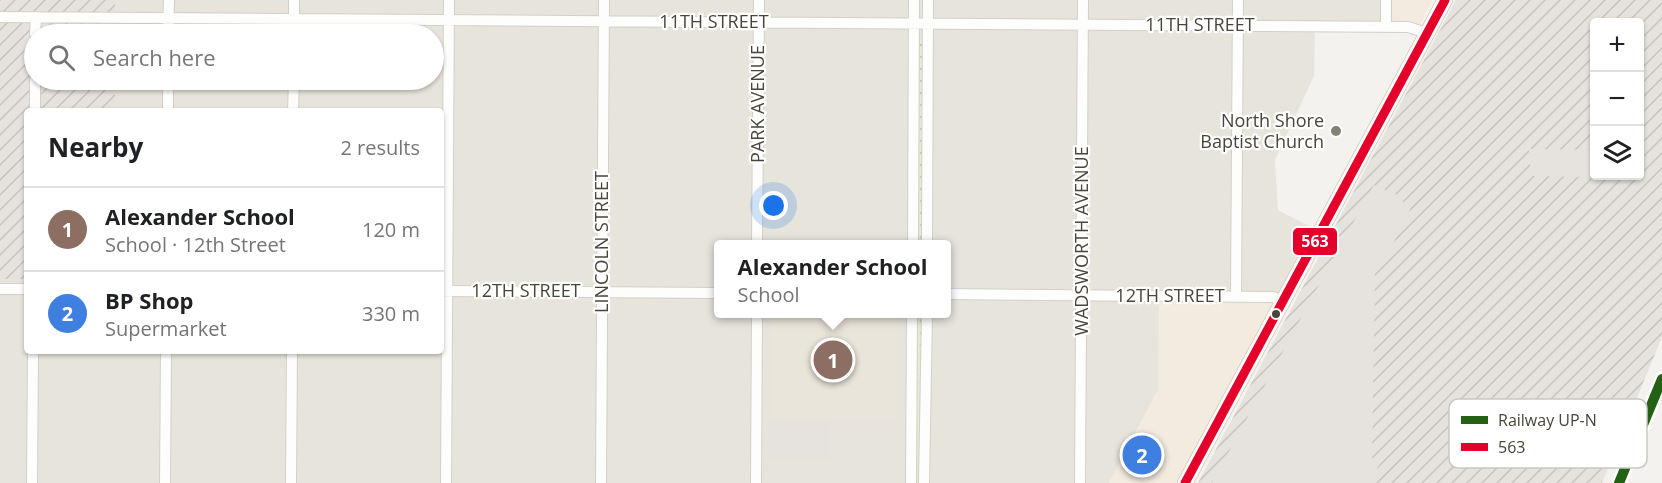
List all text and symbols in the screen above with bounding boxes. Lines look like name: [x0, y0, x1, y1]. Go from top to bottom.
street label: 11TH STREET: [659, 9, 769, 33]
street label: 11TH STREET: [1145, 12, 1255, 36]
map controls: [1590, 18, 1644, 180]
button: +: [1590, 18, 1644, 72]
search box: [24, 24, 444, 90]
icon: search: [45, 41, 78, 74]
text: Search here: [93, 42, 216, 72]
street label: PARK AVENUE: [745, 45, 769, 163]
button: −: [1590, 72, 1644, 126]
place label: North Shore Baptist Church: [1200, 108, 1324, 153]
marker: North Shore Baptist Church: [1329, 124, 1343, 138]
button: layers: [1590, 126, 1644, 180]
text: Nearby: [48, 129, 143, 165]
text: 2 results: [340, 134, 420, 161]
street label: WADSWORTH AVENUE: [1069, 146, 1093, 336]
street label: LINCOLN STREET: [589, 171, 613, 313]
your location: [759, 191, 788, 220]
text: Alexander School: [105, 201, 295, 231]
text: 1: [62, 216, 73, 243]
text: 120 m: [362, 216, 420, 243]
line badge: 563: [1292, 227, 1338, 256]
text: 563: [1301, 230, 1329, 252]
text: School · 12th Street: [105, 231, 286, 258]
popup: [714, 240, 951, 318]
text: Alexander School: [738, 251, 927, 281]
street label: 12TH STREET: [471, 278, 581, 302]
text: School: [738, 281, 800, 308]
street label: 12TH STREET: [1115, 283, 1225, 307]
text: BP Shop: [105, 285, 193, 315]
text: 2: [62, 300, 73, 327]
text: 330 m: [362, 300, 420, 327]
unlabelled marker: [1270, 308, 1282, 320]
text: Supermarket: [105, 315, 227, 342]
pin: 1: [814, 338, 852, 382]
legend: [1449, 399, 1647, 468]
text: Railway UP-N: [1498, 409, 1597, 431]
pin: 2: [1122, 432, 1162, 478]
text: 563: [1498, 436, 1525, 458]

